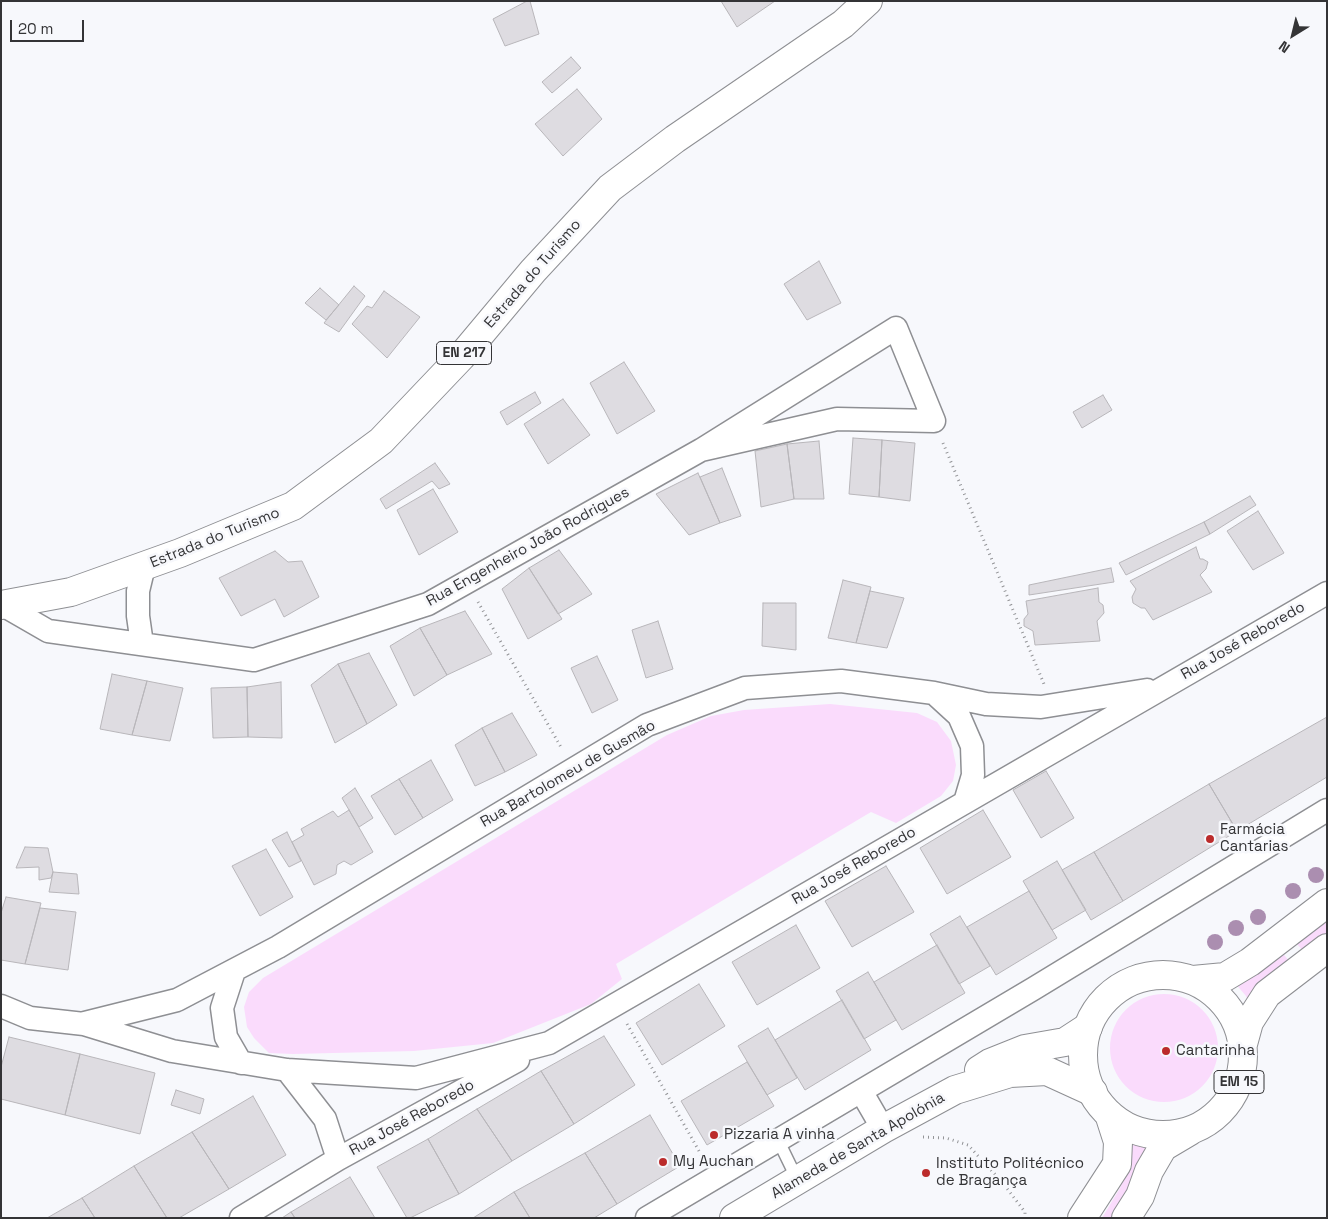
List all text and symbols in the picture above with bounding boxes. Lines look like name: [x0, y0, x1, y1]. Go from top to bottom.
scale bar: [12, 10, 86, 42]
north arrow: [1268, 10, 1318, 60]
text: 20 m: [18, 19, 53, 38]
text: N: [1275, 37, 1293, 57]
street label: Estrada do Turismo: [481, 216, 585, 332]
road number: EN 217: [436, 342, 492, 364]
street label: Rua Engenheiro João Rodrigues: [423, 484, 633, 610]
street label: Estrada do Turismo: [148, 504, 282, 572]
street label: Rua José Reboredo: [1178, 598, 1308, 684]
street label: Rua Bartolomeu de Gusmão: [477, 716, 659, 832]
place label: Farmácia Cantarias: [1220, 821, 1289, 856]
street label: Rua José Reboredo: [789, 823, 919, 909]
marker: Farmácia Cantarias: [1204, 833, 1216, 845]
place label: Cantarinha: [1176, 1042, 1255, 1060]
marker: Cantarinha: [1160, 1045, 1172, 1057]
road number: EM 15: [1214, 1070, 1264, 1094]
street label: Rua José Reboredo: [346, 1076, 478, 1160]
street label: Alameda de Santa Apolónia: [768, 1089, 948, 1203]
place label: Pizzaria A vinha: [724, 1126, 835, 1144]
marker: Pizzaria A vinha: [708, 1129, 720, 1141]
place label: My Auchan: [673, 1153, 754, 1171]
place label: Instituto Politécnico de Bragança: [936, 1155, 1084, 1190]
marker: My Auchan: [657, 1156, 669, 1168]
marker: Instituto Politécnico de Bragança: [920, 1167, 932, 1179]

